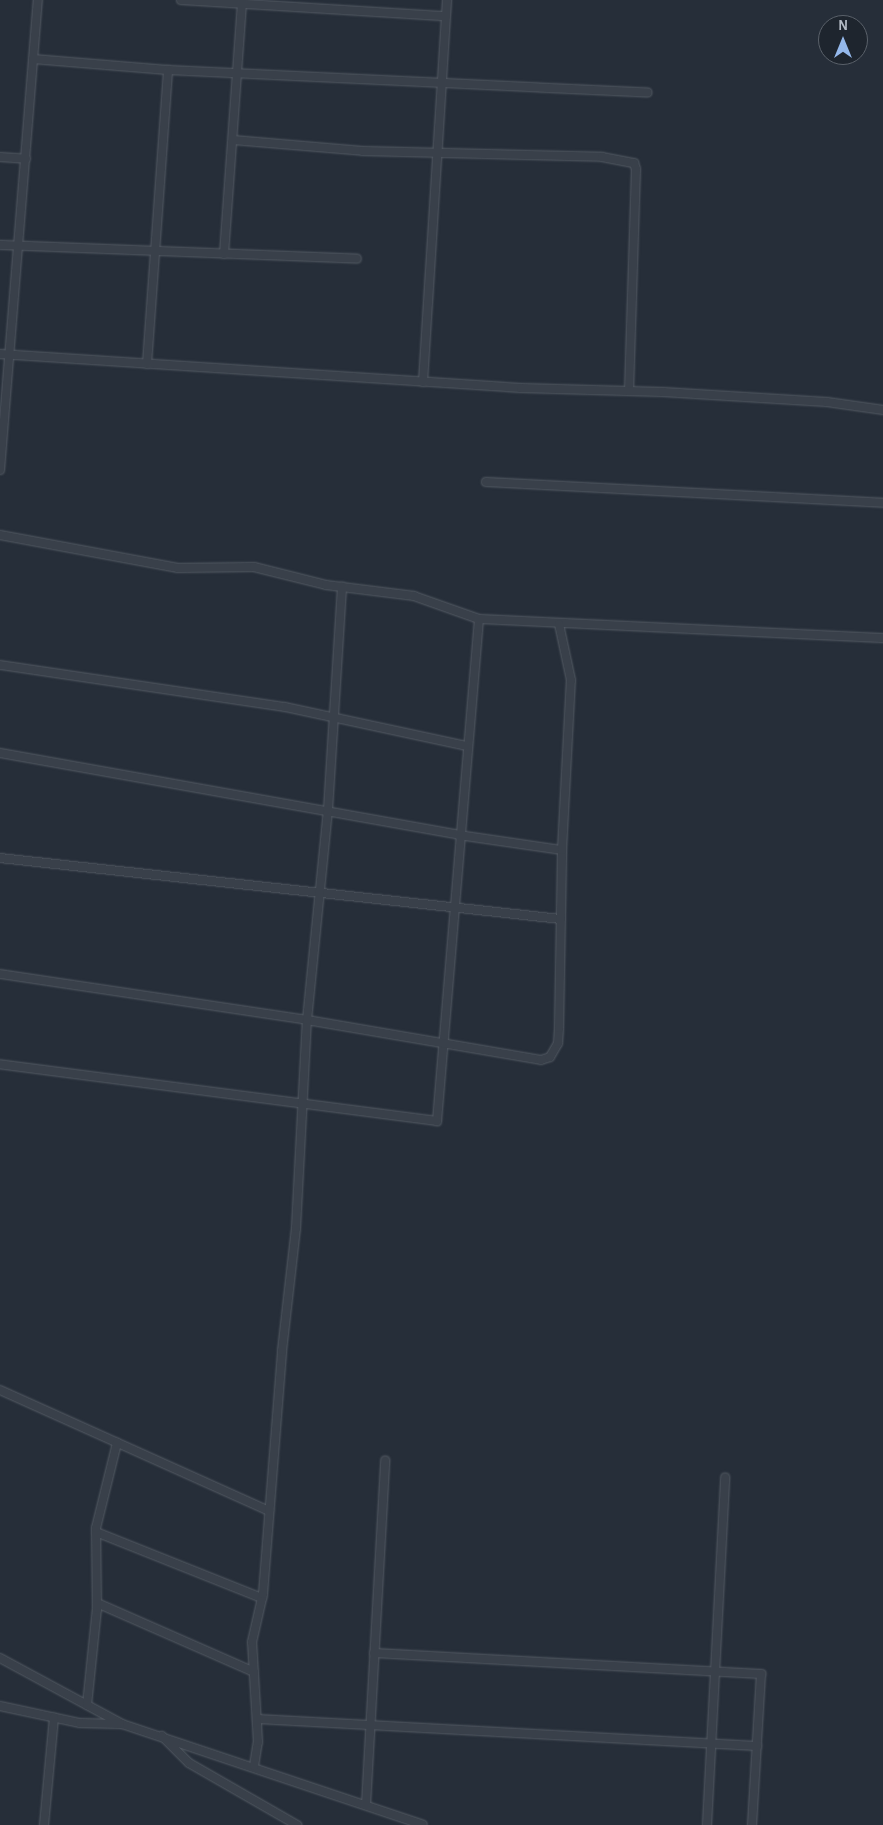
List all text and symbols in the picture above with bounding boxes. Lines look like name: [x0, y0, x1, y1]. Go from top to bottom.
north arrow: [818, 15, 868, 65]
text: N: [838, 19, 848, 33]

